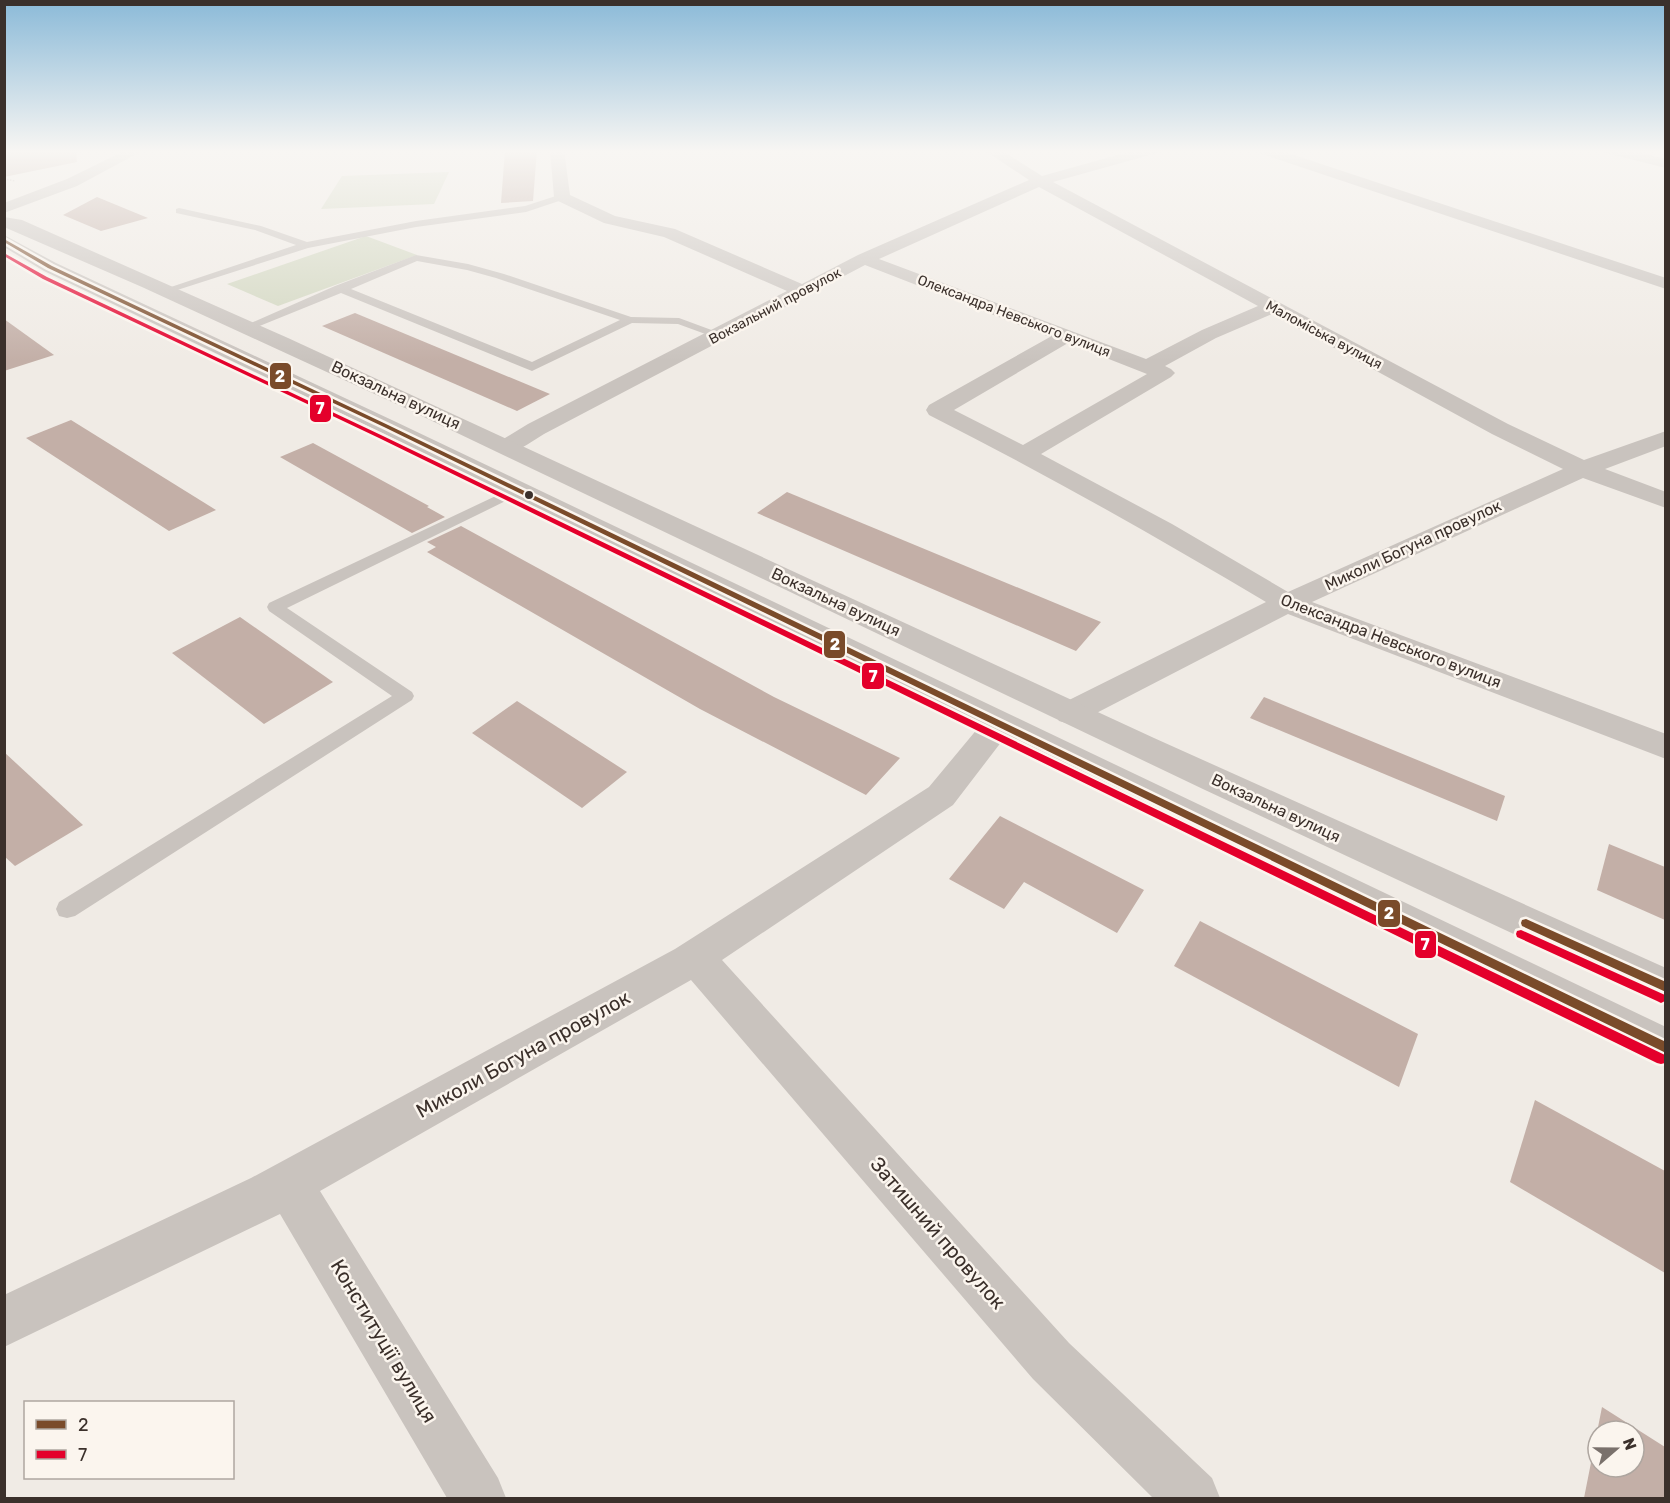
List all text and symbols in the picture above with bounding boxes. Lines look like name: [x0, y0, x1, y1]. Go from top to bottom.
street label: Вокзальний провулок: [706, 264, 844, 348]
street label: Олександра Невського вулиця: [915, 271, 1113, 361]
street label: Маломіська вулиця: [1263, 297, 1385, 373]
street label: Вокзальна вулиця: [328, 357, 464, 433]
line badge: 2: [269, 362, 292, 390]
text: 2: [275, 367, 285, 386]
line badge: 7: [309, 394, 332, 423]
text: 7: [315, 399, 325, 418]
unlabelled marker: [523, 489, 535, 501]
street label: Миколи Богуна провулок: [1322, 495, 1505, 594]
street label: Вокзальна вулиця: [768, 564, 904, 640]
street label: Олександра Невського вулиця: [1278, 590, 1504, 692]
line badge: 2: [823, 630, 846, 659]
text: 2: [830, 635, 840, 654]
line badge: 7: [861, 662, 885, 690]
text: 7: [868, 667, 878, 686]
street label: Вокзальна вулиця: [1208, 770, 1344, 846]
line badge: 2: [1377, 899, 1401, 928]
text: 2: [1384, 904, 1394, 923]
line badge: 7: [1414, 930, 1437, 959]
text: 7: [1420, 935, 1430, 954]
street label: Миколи Богуна провулок: [412, 985, 634, 1123]
street label: Затишний провулок: [865, 1152, 1011, 1314]
street label: Конституції вулиця: [326, 1255, 442, 1427]
legend: [24, 1401, 234, 1479]
text: 2: [78, 1414, 89, 1436]
north arrow: [1586, 1419, 1646, 1479]
text: N: [1619, 1435, 1641, 1453]
text: 7: [78, 1444, 87, 1466]

